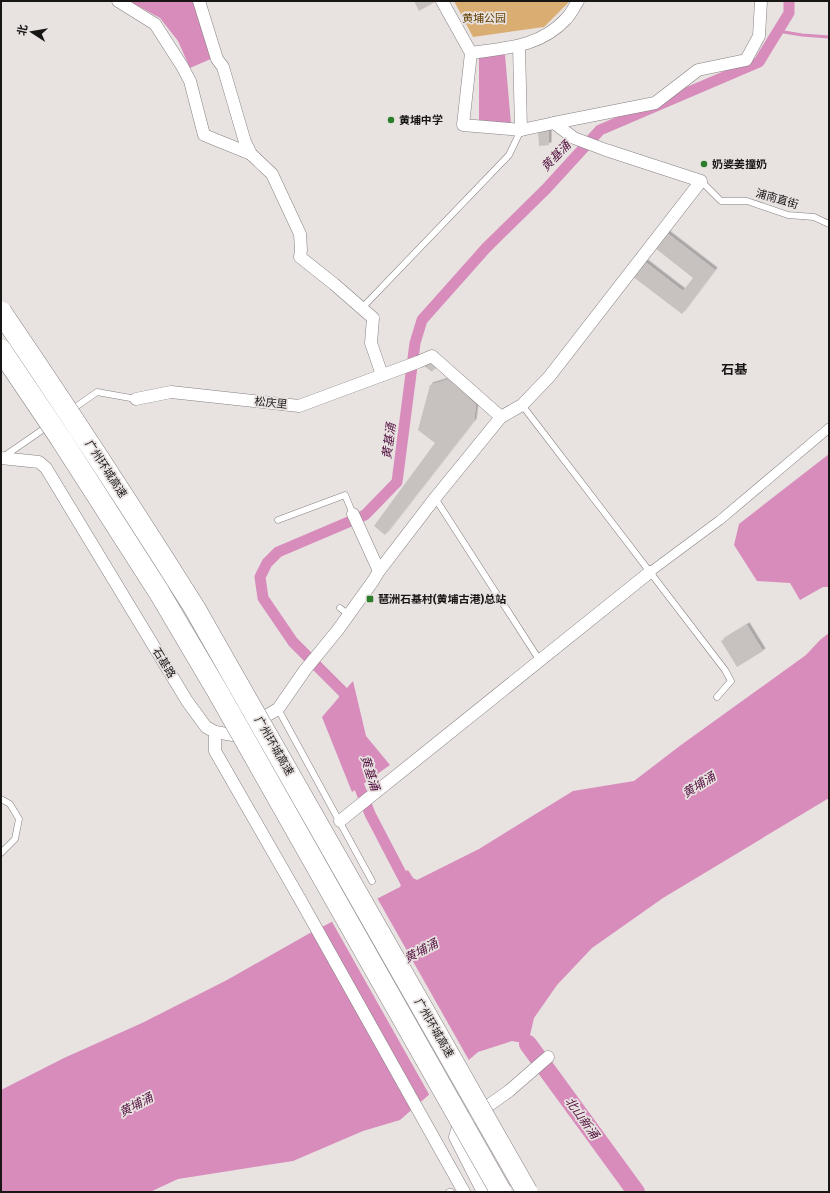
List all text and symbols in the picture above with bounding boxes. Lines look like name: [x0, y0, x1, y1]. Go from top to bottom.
north arrow: [12, 12, 52, 52]
park label: 黄埔公园: [462, 12, 506, 25]
text: 北: [15, 23, 30, 37]
place label: 黄埔中学: [399, 114, 443, 127]
marker: 黄埔中学: [386, 115, 396, 125]
water label: 黄基涌: [538, 137, 575, 174]
place label: 奶婆姜撞奶: [712, 158, 767, 171]
marker: 奶婆姜撞奶: [699, 159, 709, 169]
street label: 浦南直街: [754, 187, 800, 211]
district label: 石基: [721, 362, 748, 377]
street label: 松庆里: [254, 395, 288, 411]
water label: 黄基涌: [380, 420, 399, 460]
street label: 广州环城高速: [83, 438, 129, 500]
place label: 琶洲石基村(黄埔古港)总站: [378, 593, 506, 606]
marker: 琶洲石基村(黄埔古港)总站: [365, 594, 375, 604]
street label: 石基路: [150, 646, 178, 680]
street label: 广州环城高速: [252, 714, 296, 778]
water label: 黄基涌: [358, 754, 383, 794]
water label: 黄埔涌: [680, 768, 720, 800]
water label: 黄埔涌: [402, 935, 442, 966]
street label: 广州环城高速: [412, 996, 456, 1060]
water label: 黄埔涌: [117, 1089, 157, 1120]
water label: 北山新涌: [562, 1094, 603, 1143]

